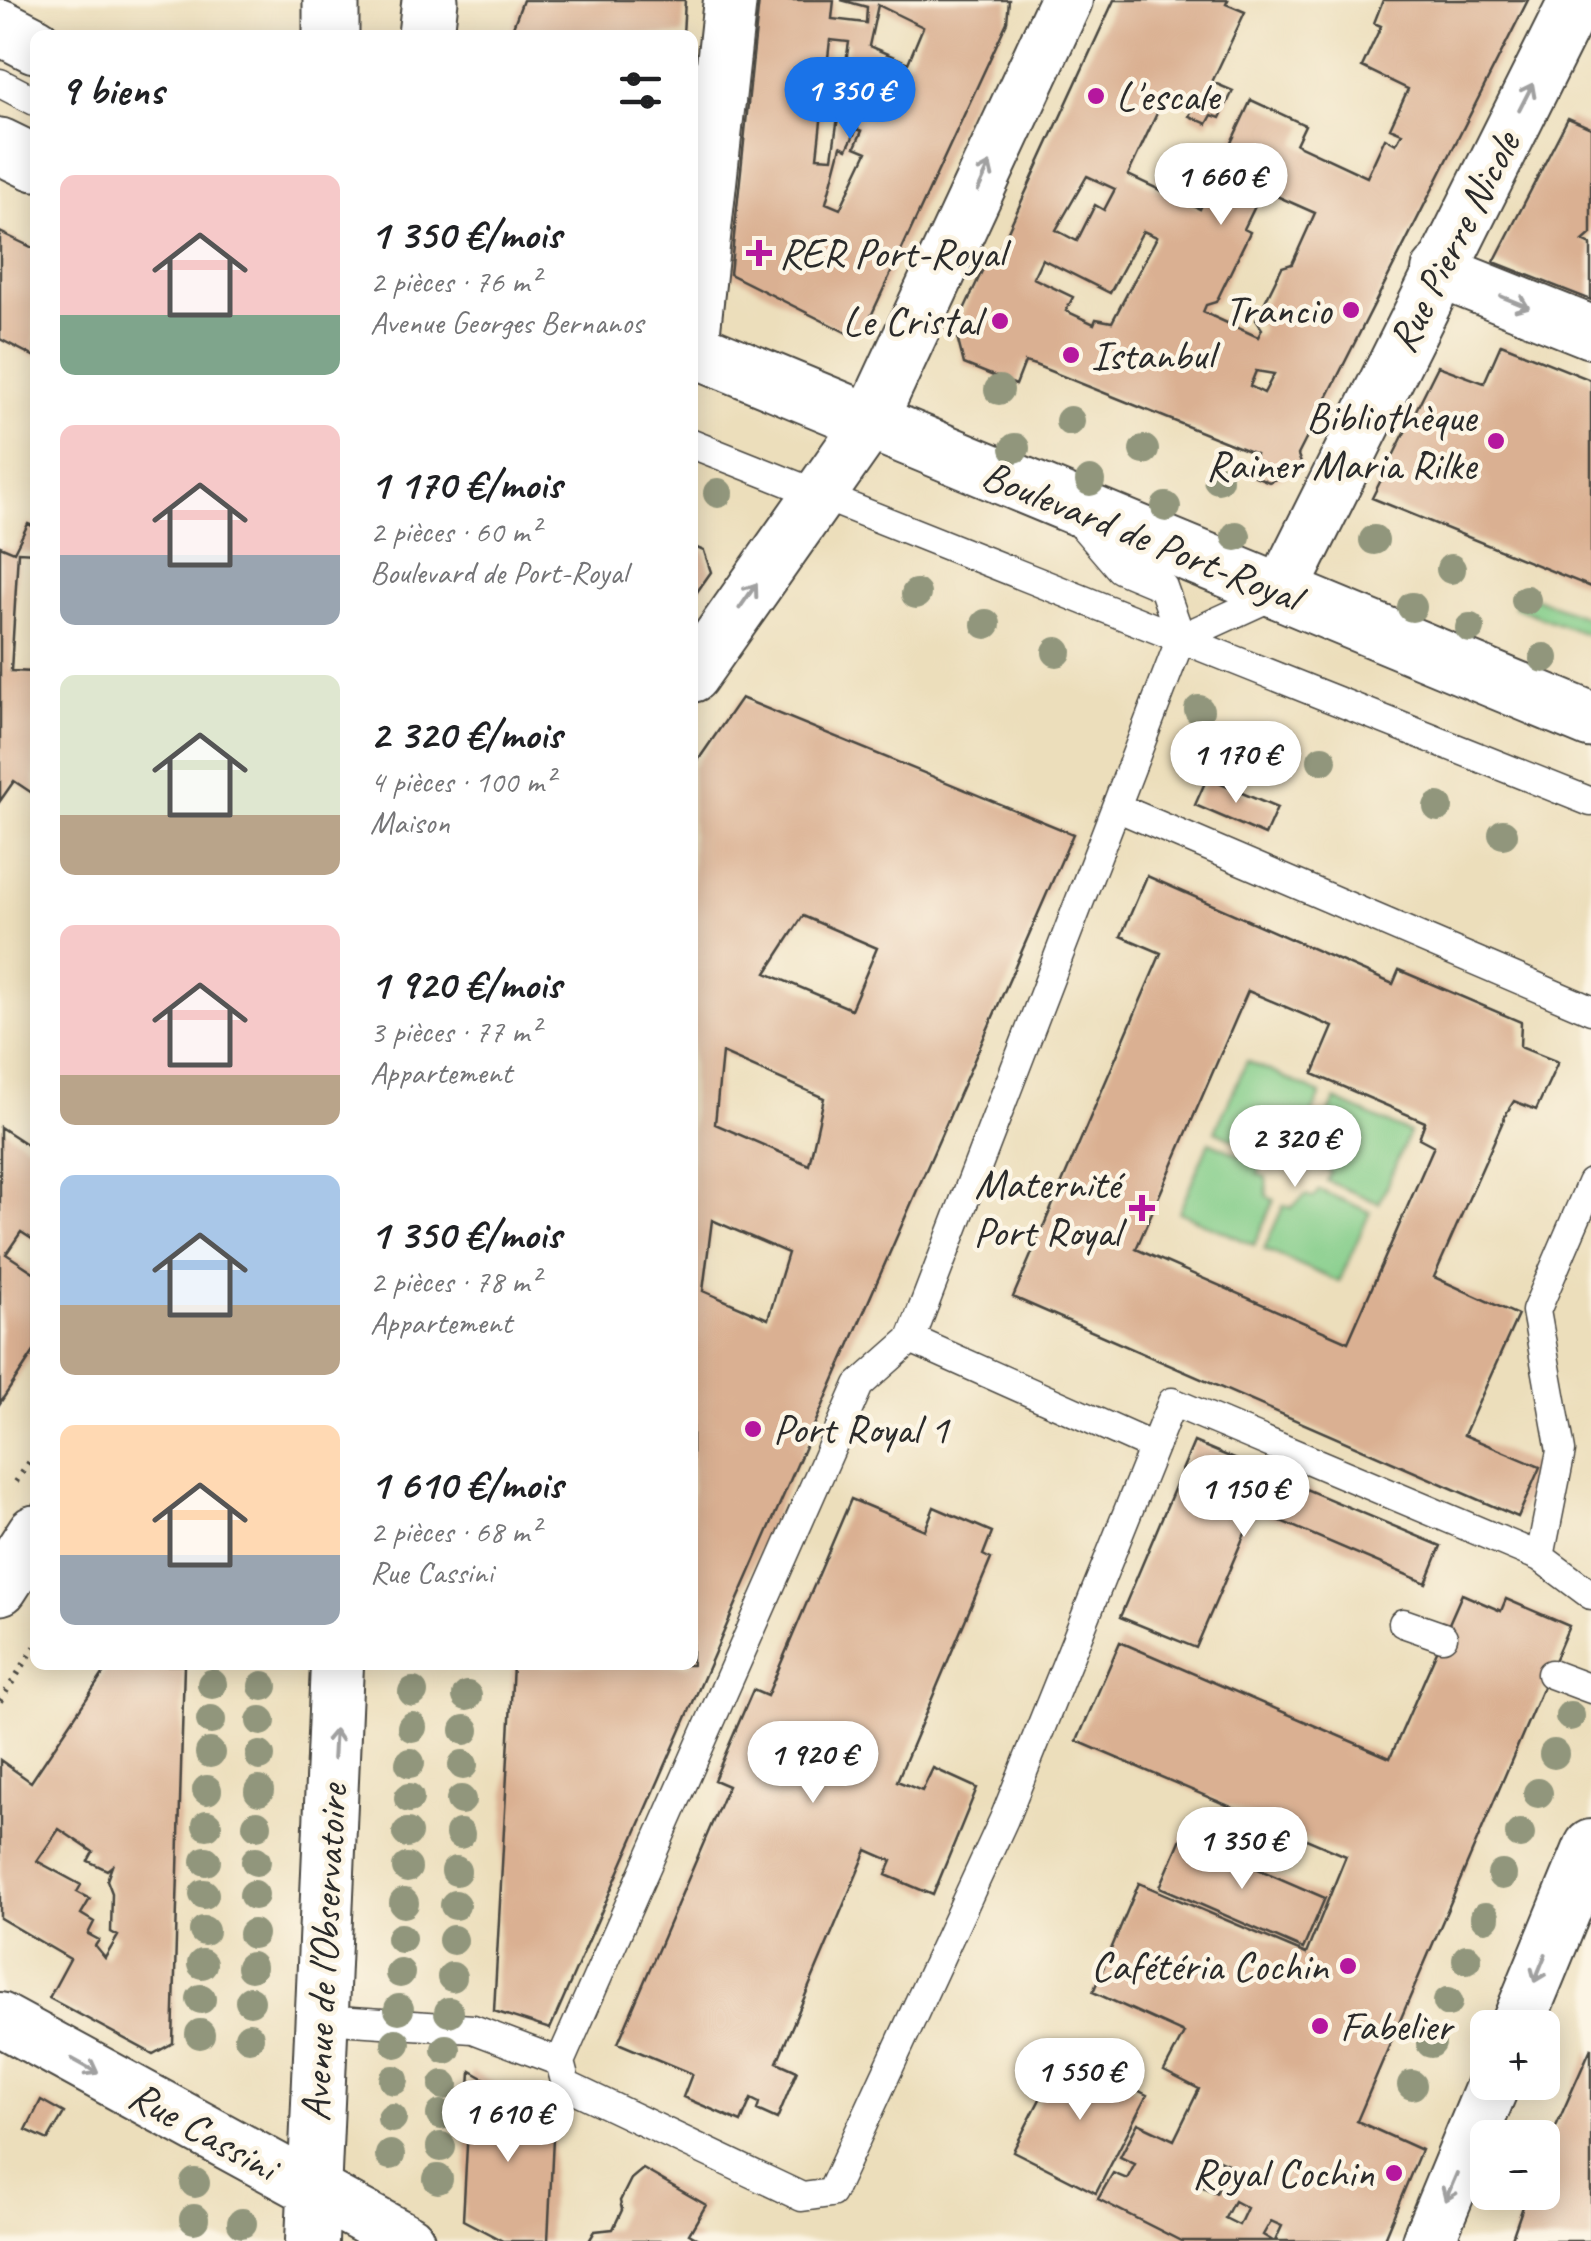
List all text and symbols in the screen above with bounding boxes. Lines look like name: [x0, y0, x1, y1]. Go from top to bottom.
pin: 1 350 €: [758, 57, 942, 142]
icon: filters: [613, 63, 668, 118]
text: 9 biens: [60, 64, 163, 117]
text: 1 350 €: [807, 69, 893, 110]
place label: L'escale: [1116, 70, 1221, 123]
one-way arrow: [1517, 83, 1536, 113]
marker: L'escale: [1085, 85, 1107, 107]
street label: Rue Pierre Nicole: [1376, 121, 1533, 361]
pin: 1 660 €: [1129, 143, 1313, 228]
text: 1 660 €: [1177, 155, 1265, 196]
one-way arrow: [975, 163, 994, 193]
text: 1 350 €/mois: [370, 208, 561, 261]
icon: home: [140, 215, 260, 335]
place label: RER Port-Royal: [779, 227, 1012, 280]
marker: RER Port-Royal: [748, 242, 770, 264]
text: 2 pièces · 76 m²: [370, 261, 539, 302]
place label: Trancio: [1225, 284, 1333, 337]
one-way arrow: [1499, 294, 1529, 312]
place label: Le Cristal: [843, 295, 987, 348]
marker: Trancio: [1340, 299, 1362, 321]
text: Avenue Georges Bernanos: [370, 302, 643, 343]
marker: Le Cristal: [989, 310, 1011, 332]
place label: Istanbul: [1091, 329, 1221, 382]
marker: Istanbul: [1060, 344, 1082, 366]
place label: Bibliothèque Rainer Maria Rilke: [1206, 391, 1478, 492]
marker: Bibliothèque Rainer Maria Rilke: [1485, 430, 1507, 452]
street label: Boulevard de Port-Royal: [974, 448, 1314, 626]
text: 1 170 €/mois: [370, 458, 561, 511]
icon: home: [140, 465, 260, 585]
text: 2 pièces · 60 m²: [370, 511, 539, 552]
text: Boulevard de Port-Royal: [370, 552, 627, 593]
one-way arrow: [737, 583, 758, 610]
text: 2 320 €/mois: [370, 708, 562, 761]
icon: home: [140, 715, 260, 835]
pin: 1 170 €: [1144, 721, 1328, 806]
text: 1 170 €: [1192, 733, 1280, 774]
text: 4 pièces · 100 m²: [370, 761, 554, 802]
text: Maison: [370, 802, 450, 843]
text: 1 920 €/mois: [370, 958, 561, 1011]
icon: home: [140, 965, 260, 1085]
text: 3 pièces · 77 m²: [370, 1011, 539, 1052]
text: Appartement: [370, 1052, 512, 1093]
pin: 2 320 €: [1203, 1105, 1387, 1190]
text: 2 320 €: [1251, 1117, 1339, 1158]
place label: Maternité Port Royal: [973, 1158, 1127, 1259]
marker: Maternité Port Royal: [1129, 1195, 1155, 1221]
text: 1 350 €/mois: [370, 1208, 561, 1261]
icon: home: [140, 1215, 260, 1335]
text: 2 pièces · 78 m²: [370, 1261, 539, 1302]
text: Appartement: [370, 1302, 512, 1343]
place label: Port Royal 1: [773, 1403, 951, 1456]
marker: Port Royal 1: [742, 1418, 764, 1440]
pin: 1 150 €: [1152, 1455, 1336, 1540]
text: 1 610 €/mois: [370, 1458, 562, 1511]
icon: home: [140, 1465, 260, 1585]
text: 1 150 €: [1201, 1467, 1287, 1508]
text: 2 pièces · 68 m²: [370, 1511, 539, 1552]
text: Rue Cassini: [370, 1552, 493, 1593]
pin: 1 920 €: [721, 1721, 905, 1806]
one-way arrow: [324, 1728, 343, 1760]
text: 1 920 €: [769, 1733, 857, 1774]
street label: Avenue de l'Observatoire: [289, 1781, 359, 2123]
pin: 1 350 €: [1150, 1807, 1334, 1892]
text: 1 350 €: [1199, 1819, 1285, 1860]
place label: Cafétéria Cochin: [1091, 1940, 1329, 1993]
one-way arrow: [1529, 1952, 1547, 1983]
marker: Cafétéria Cochin: [1337, 1955, 1359, 1977]
place label: Fabelier: [1340, 2000, 1455, 2053]
map controls: [1470, 2010, 1560, 2210]
button: +: [1470, 2010, 1560, 2100]
marker: Fabelier: [1309, 2015, 1331, 2037]
pin: 1 550 €: [988, 2038, 1172, 2123]
text: 1 550 €: [1037, 2050, 1123, 2091]
one-way arrow: [70, 2057, 100, 2077]
street label: Rue Cassini: [120, 2069, 291, 2196]
pin: 1 610 €: [416, 2080, 600, 2165]
text: 1 610 €: [464, 2092, 552, 2133]
button: −: [1470, 2120, 1560, 2210]
place label: Royal Cochin: [1192, 2147, 1375, 2200]
marker: Royal Cochin: [1383, 2162, 1405, 2184]
one-way arrow: [1441, 2171, 1459, 2202]

